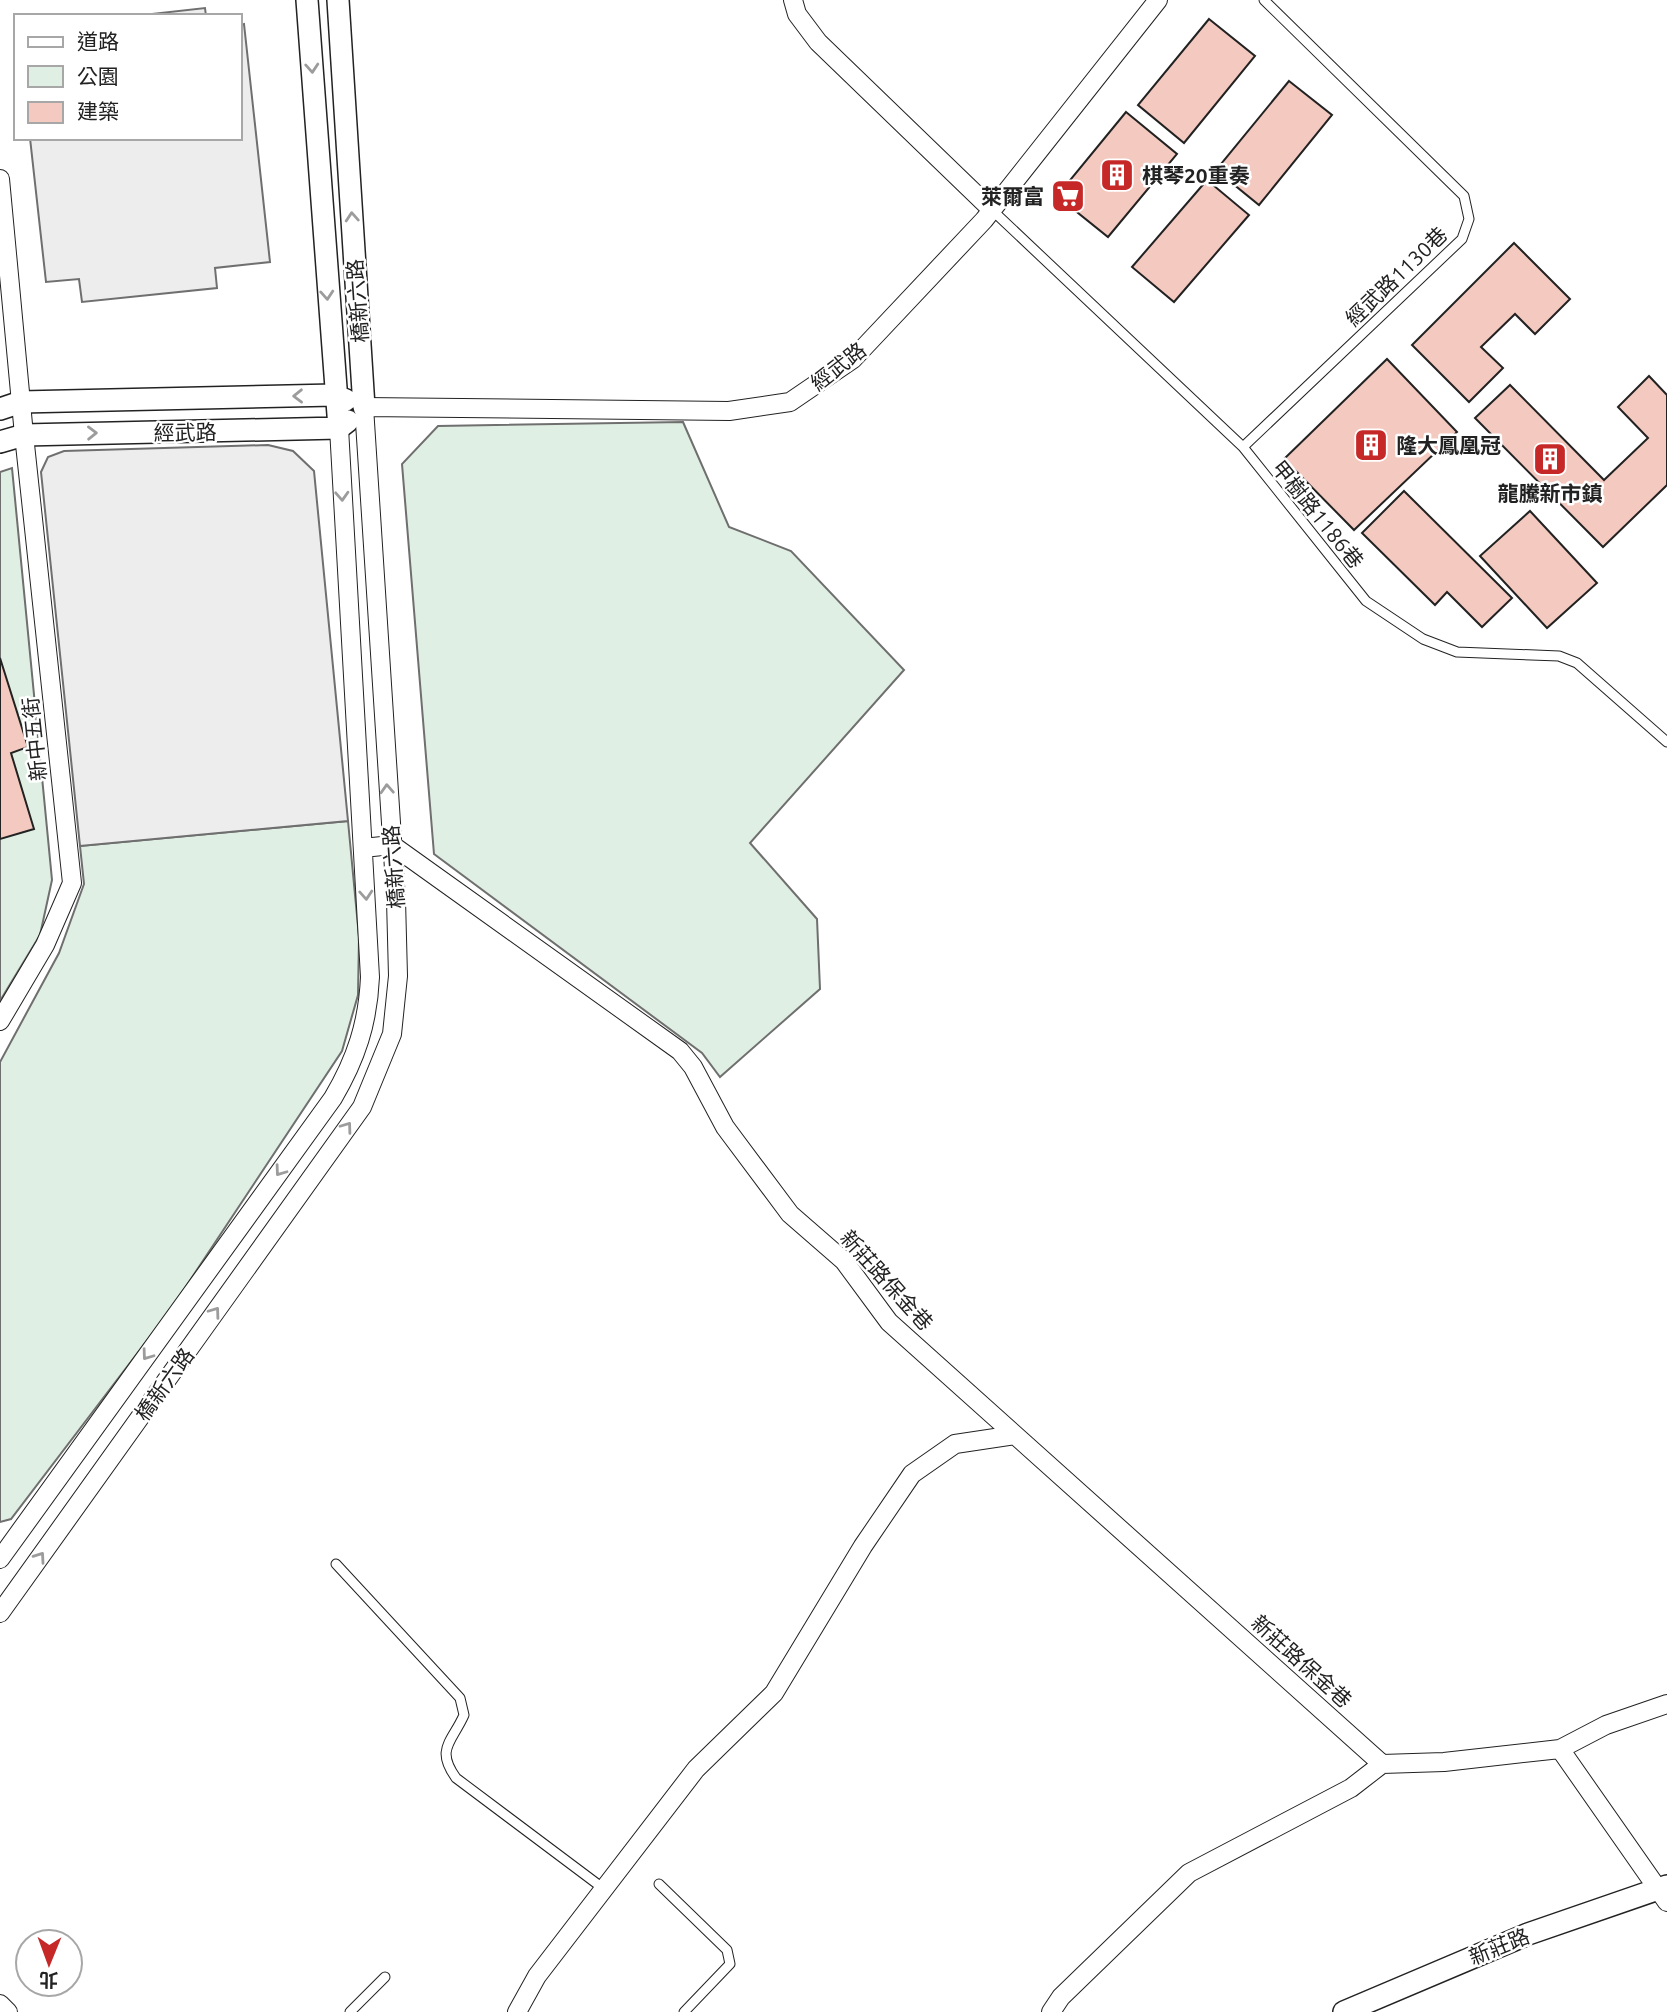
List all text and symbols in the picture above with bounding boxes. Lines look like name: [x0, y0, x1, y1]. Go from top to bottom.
legend: [14, 14, 242, 140]
text: 道路: [77, 29, 119, 53]
one-way arrow: [304, 63, 319, 74]
text: 公園: [77, 64, 119, 88]
text: 建築: [77, 99, 119, 123]
building icon: 棋琴20重奏: [1098, 156, 1136, 194]
place label: 棋琴20重奏: [1142, 163, 1250, 187]
supermarket icon: 萊爾富: [1049, 177, 1087, 215]
place label: 萊爾富: [981, 184, 1044, 208]
one-way arrow: [345, 211, 360, 222]
street label: 經武路1130巷: [1340, 222, 1452, 330]
street label: 橋新六路: [342, 258, 372, 344]
one-way arrow: [320, 290, 335, 301]
street label: 經武路: [806, 337, 870, 395]
one-way arrow: [292, 388, 303, 404]
street label: 經武路: [153, 419, 217, 445]
one-way arrow: [87, 426, 98, 441]
building icon: 隆大鳳凰冠: [1352, 426, 1390, 464]
place label: 隆大鳳凰冠: [1396, 433, 1501, 457]
building icon: 龍騰新市鎮: [1531, 440, 1569, 478]
street label: 甲樹路1186巷: [1267, 455, 1369, 573]
place label: 龍騰新市鎮: [1498, 481, 1603, 505]
one-way arrow: [335, 491, 350, 502]
street label: 新中五街: [18, 696, 50, 782]
one-way arrow: [380, 783, 395, 794]
street label: 橋新六路: [378, 824, 408, 910]
one-way arrow: [358, 890, 373, 901]
one-way arrow: [339, 1122, 351, 1135]
one-way arrow: [276, 1163, 288, 1176]
street label: 新莊路保金巷: [836, 1225, 938, 1335]
one-way arrow: [207, 1307, 219, 1320]
street label: 橋新六路: [130, 1343, 198, 1425]
one-way arrow: [143, 1348, 155, 1360]
one-way arrow: [32, 1552, 44, 1565]
street label: 新莊路保金巷: [1247, 1610, 1357, 1712]
street label: 新莊路: [1465, 1923, 1533, 1969]
north arrow: [14, 1928, 84, 1998]
text: 北: [39, 1969, 58, 1991]

